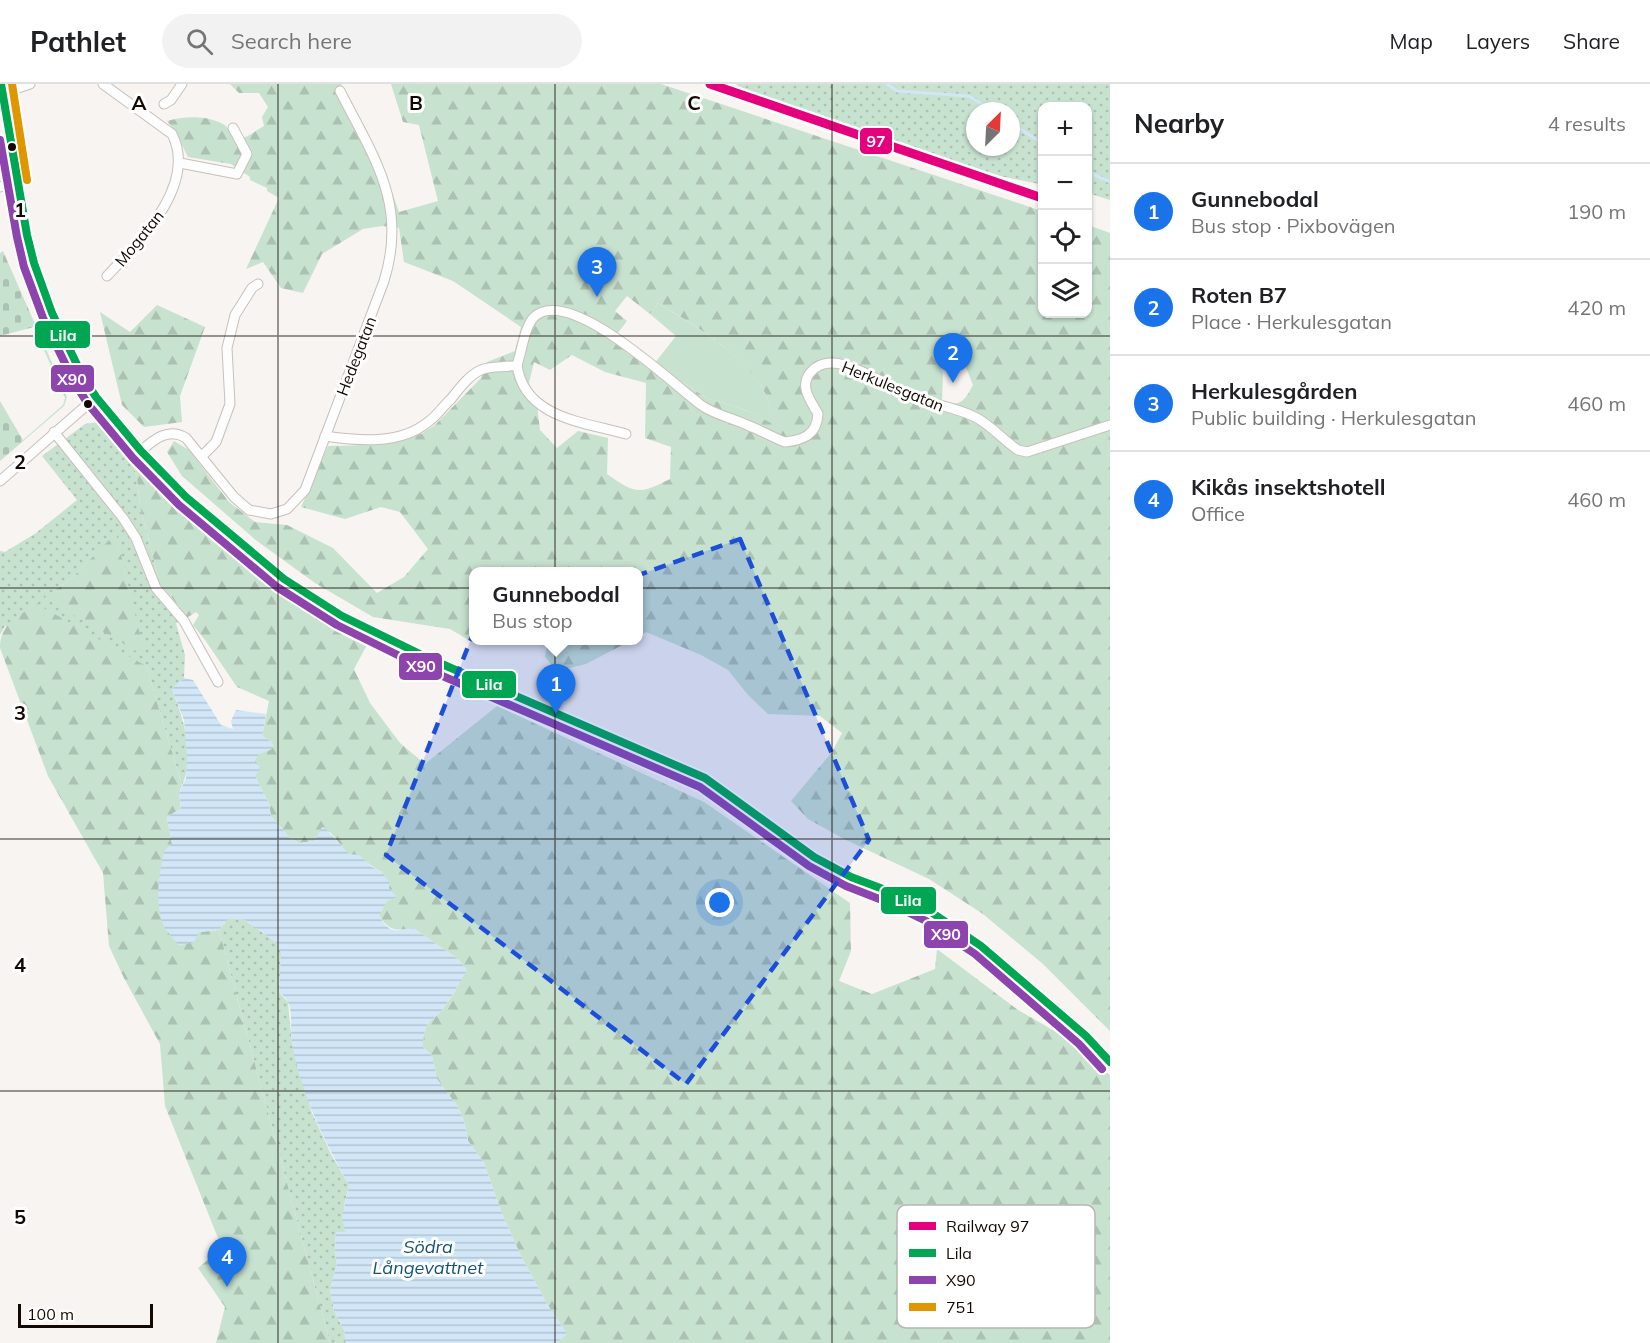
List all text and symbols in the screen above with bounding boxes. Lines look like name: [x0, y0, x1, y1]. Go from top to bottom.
search box: [162, 14, 582, 68]
text: Pathlet: [30, 24, 126, 59]
icon: search: [183, 25, 216, 58]
text: Search here: [231, 27, 352, 55]
text: Map: [1390, 28, 1433, 54]
text: Layers: [1466, 28, 1530, 54]
text: Share: [1563, 28, 1620, 54]
text: A: [132, 90, 147, 115]
text: B: [409, 90, 423, 115]
text: C: [687, 90, 701, 115]
north arrow: [966, 102, 1020, 156]
map controls: [1038, 102, 1092, 318]
button: +: [1038, 102, 1092, 156]
text: Nearby: [1134, 107, 1224, 140]
text: 4 results: [1548, 111, 1626, 136]
line badge: 97: [859, 127, 893, 155]
text: 97: [866, 131, 886, 151]
unlabelled marker: [6, 141, 18, 153]
button: −: [1038, 156, 1092, 210]
text: Gunnebodal: [1191, 185, 1319, 213]
text: 1: [14, 197, 26, 222]
text: 1: [1148, 199, 1160, 224]
text: 190 m: [1567, 199, 1626, 224]
street label: Mogatan: [110, 206, 168, 270]
button: locate: [1038, 210, 1092, 264]
text: Bus stop · Pixbovägen: [1191, 213, 1396, 238]
pin: 3: [578, 248, 616, 297]
button: layers: [1038, 264, 1092, 318]
text: Roten B7: [1191, 281, 1287, 309]
text: 2: [1148, 295, 1160, 320]
text: 420 m: [1567, 295, 1626, 320]
text: Place · Herkulesgatan: [1191, 309, 1392, 334]
street label: Hedegatan: [332, 314, 380, 398]
line badge: Lila: [34, 320, 91, 349]
text: Lila: [49, 325, 77, 345]
pin: 2: [934, 334, 972, 383]
street label: Herkulesgatan: [839, 356, 947, 416]
line badge: X90: [50, 364, 95, 393]
text: X90: [56, 369, 87, 389]
text: Herkulesgården: [1191, 377, 1358, 405]
text: 3: [1148, 391, 1160, 416]
text: 460 m: [1567, 391, 1626, 416]
unlabelled marker: [82, 398, 94, 410]
text: Public building · Herkulesgatan: [1191, 405, 1476, 430]
text: 2: [14, 449, 26, 474]
text: Kikås insektshotell: [1191, 473, 1385, 501]
text: 4: [1148, 487, 1160, 512]
text: 460 m: [1567, 487, 1626, 512]
text: Office: [1191, 501, 1245, 526]
popup: [469, 567, 643, 645]
text: Gunnebodal: [492, 580, 620, 608]
text: Bus stop: [492, 608, 573, 633]
line badge: X90: [398, 652, 443, 681]
text: X90: [405, 656, 436, 676]
pin: 1: [536, 664, 576, 714]
line badge: Lila: [461, 670, 517, 699]
text: Lila: [475, 674, 503, 694]
text: 3: [14, 700, 26, 725]
line badge: Lila: [880, 886, 937, 915]
your location: [705, 888, 734, 917]
text: Lila: [894, 890, 922, 910]
line badge: X90: [923, 920, 969, 949]
text: X90: [930, 924, 961, 944]
text: 4: [14, 952, 26, 977]
text: 5: [14, 1204, 26, 1229]
legend: [897, 1205, 1095, 1328]
text: Railway 97: [946, 1216, 1029, 1236]
water label: Södra Långevattnet: [373, 1235, 484, 1279]
pin: 4: [208, 1238, 246, 1287]
text: Lila: [946, 1243, 972, 1263]
text: X90: [946, 1270, 976, 1290]
text: 751: [946, 1297, 975, 1317]
scale bar: [18, 1301, 153, 1328]
text: 100 m: [27, 1304, 74, 1324]

